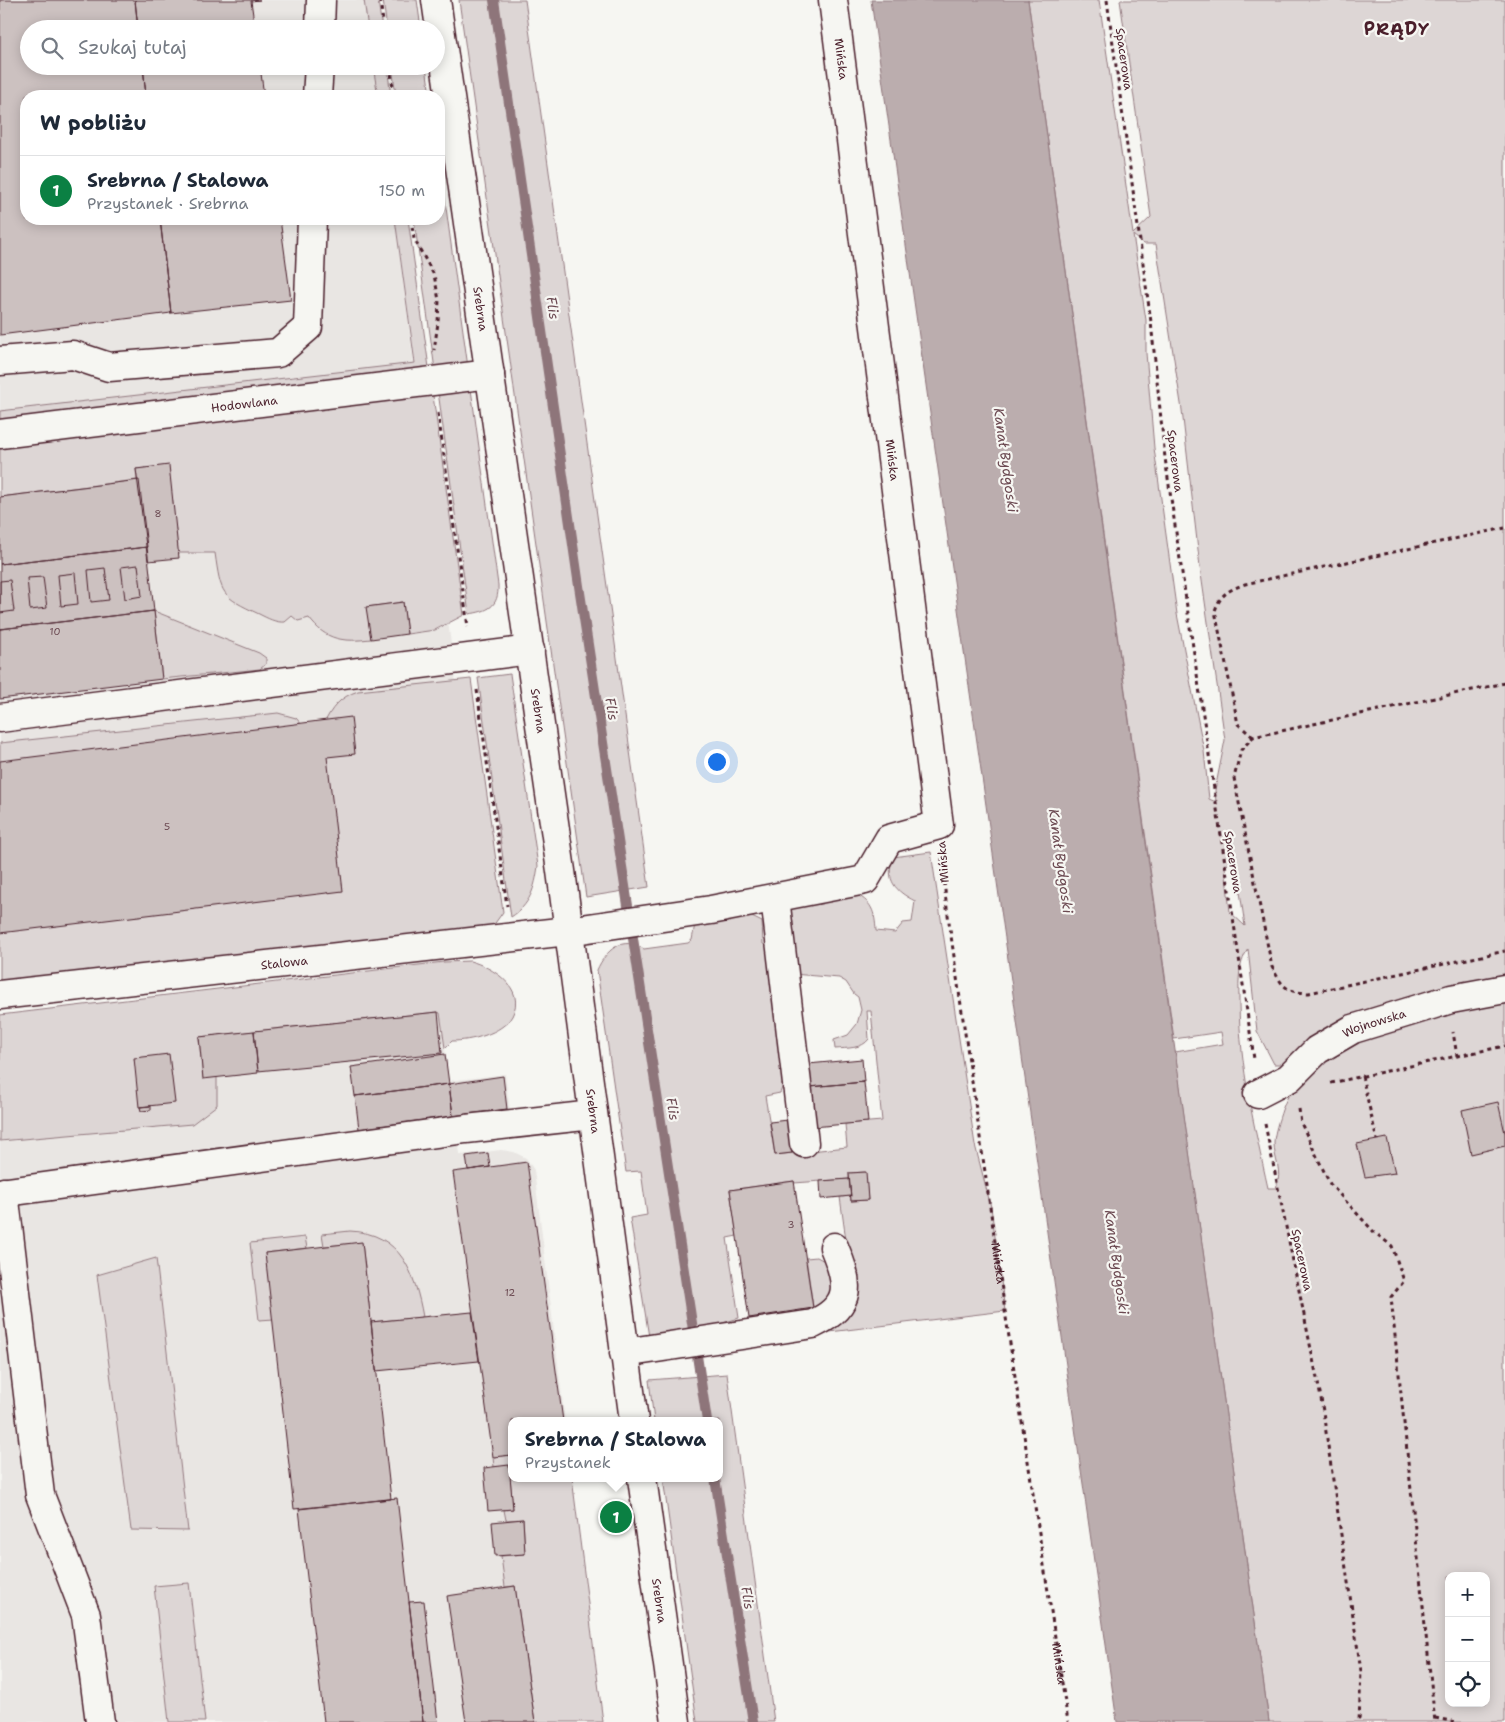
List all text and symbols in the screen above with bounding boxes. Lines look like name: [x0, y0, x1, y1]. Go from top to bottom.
district label: PRĄDY: [1364, 17, 1430, 41]
search box: [20, 20, 445, 75]
street label: Spacerowa: [1112, 27, 1136, 92]
icon: search: [38, 34, 66, 62]
text: Szukaj tutaj: [78, 35, 187, 60]
street label: Mińska: [831, 37, 852, 81]
text: W pobliżu: [40, 109, 147, 137]
text: Srebrna / Stalowa: [87, 168, 268, 193]
text: 1: [52, 180, 60, 201]
text: 150 m: [378, 180, 425, 201]
text: Przystanek · Srebrna: [87, 193, 249, 214]
street label: Srebrna: [469, 285, 492, 333]
water label: Flis: [542, 295, 564, 321]
street label: Hodowlana: [210, 392, 279, 416]
water label: Kanał Bydgoski: [990, 407, 1022, 514]
street label: Spacerowa: [1163, 429, 1187, 494]
street label: Mińska: [882, 438, 903, 482]
house number: 8: [155, 507, 162, 520]
house number: 10: [50, 625, 60, 638]
street label: Srebrna: [527, 687, 549, 735]
water label: Flis: [601, 696, 623, 722]
your location: [704, 749, 730, 775]
water label: Kanał Bydgoski: [1045, 808, 1077, 915]
house number: 5: [164, 820, 170, 833]
street label: Spacerowa: [1220, 830, 1246, 895]
street label: Mińska: [933, 840, 953, 884]
street label: Stalowa: [260, 952, 309, 974]
street label: Wojnowska: [1339, 1005, 1408, 1042]
street label: Srebrna: [582, 1088, 604, 1135]
water label: Flis: [662, 1096, 684, 1122]
water label: Kanał Bydgoski: [1101, 1209, 1133, 1316]
house number: 3: [788, 1218, 795, 1231]
street label: Spacerowa: [1288, 1228, 1316, 1293]
street label: Mińska: [987, 1241, 1009, 1285]
house number: 12: [505, 1286, 515, 1299]
popup: [508, 1417, 723, 1482]
text: Srebrna / Stalowa: [525, 1427, 706, 1452]
text: Przystanek: [525, 1452, 611, 1473]
pin: 1: [600, 1498, 632, 1536]
map controls: [1445, 1572, 1490, 1707]
button: +: [1445, 1572, 1490, 1617]
street label: Srebrna: [648, 1577, 670, 1625]
water label: Flis: [737, 1585, 759, 1611]
button: −: [1445, 1617, 1490, 1662]
street label: Mińska: [1048, 1642, 1070, 1686]
button: locate: [1445, 1662, 1490, 1707]

